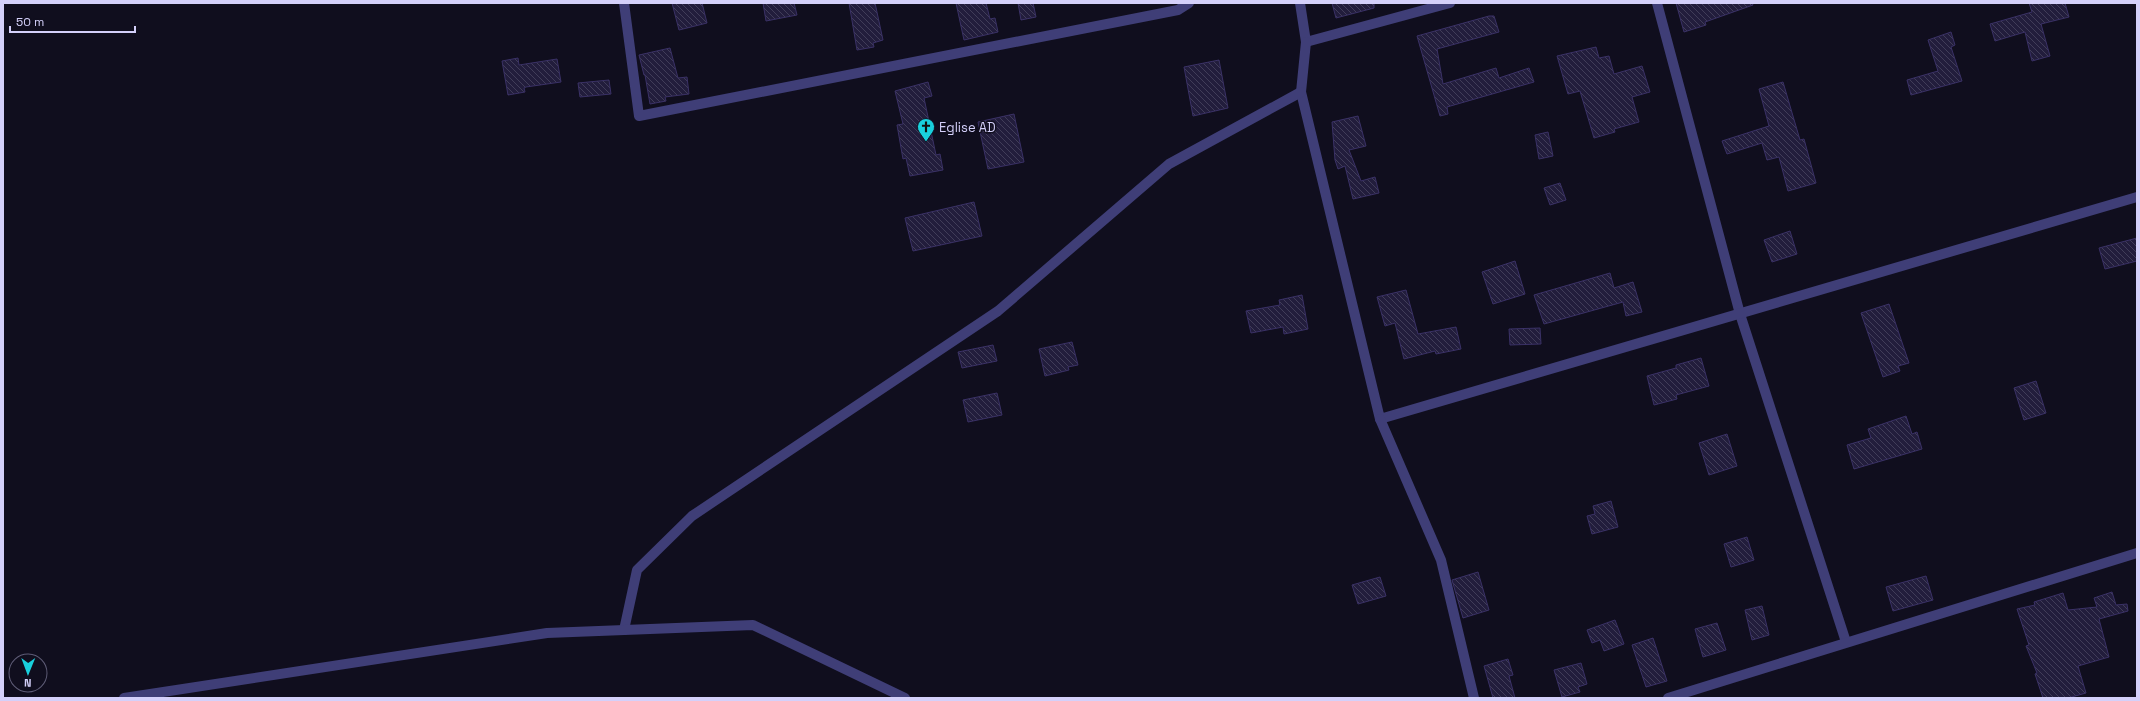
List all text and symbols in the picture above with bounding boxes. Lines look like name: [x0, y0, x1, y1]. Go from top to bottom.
scale bar: [10, 8, 135, 34]
text: 50 m: [16, 14, 44, 30]
church icon: Eglise AD: [916, 117, 936, 142]
place label: Eglise AD: [939, 119, 996, 136]
north arrow: [8, 653, 48, 693]
text: N: [24, 676, 32, 690]

